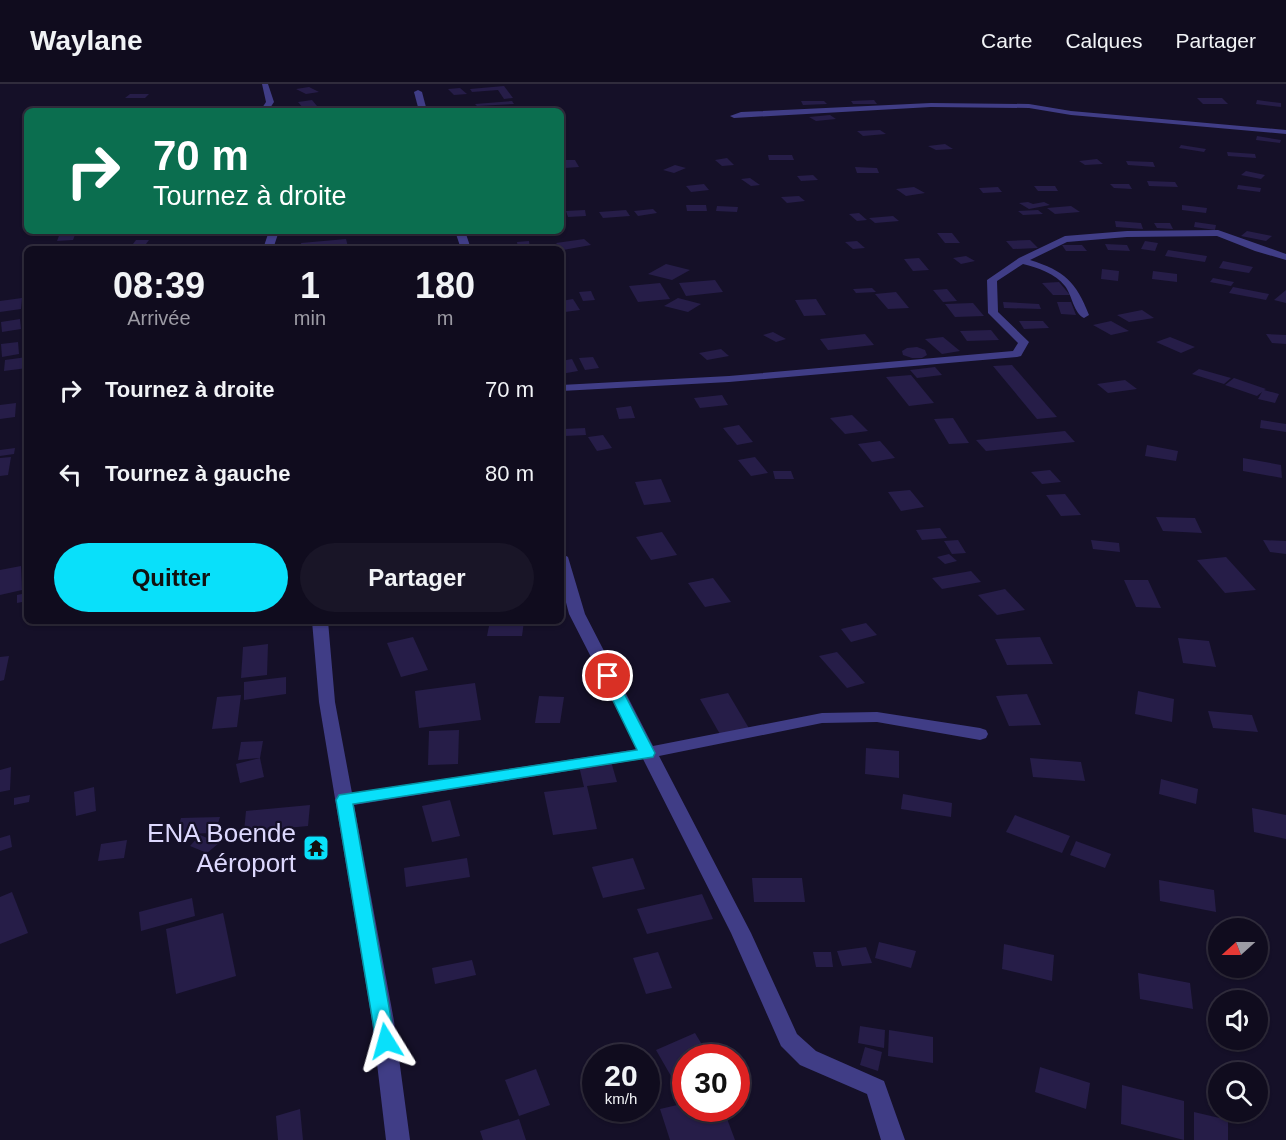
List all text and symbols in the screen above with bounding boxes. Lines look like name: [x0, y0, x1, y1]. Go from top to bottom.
text: Waylane: [30, 25, 143, 56]
text: Carte: [981, 29, 1032, 52]
text: Calques: [1065, 29, 1142, 52]
text: Partager: [1175, 29, 1256, 52]
icon: right: [54, 132, 132, 210]
text: 70 m: [153, 132, 249, 179]
text: Tournez à droite: [153, 181, 347, 211]
text: 08:39: [113, 265, 205, 306]
text: 1: [300, 265, 320, 306]
text: 180: [415, 265, 475, 306]
text: Arrivée: [127, 307, 191, 329]
text: min: [294, 307, 326, 329]
text: m: [437, 307, 453, 329]
icon: right: [54, 374, 87, 407]
text: Tournez à droite: [105, 377, 275, 402]
text: 70 m: [485, 377, 534, 402]
icon: left: [54, 458, 87, 491]
text: Tournez à gauche: [105, 461, 290, 486]
text: 80 m: [485, 461, 534, 486]
button: Quitter: [54, 543, 288, 612]
button: Partager: [300, 543, 534, 612]
pin: [582, 650, 633, 701]
icon: arrive: [591, 659, 624, 692]
place label: ENA Boende Aéroport: [147, 818, 297, 878]
temple icon: ENA Boende Aéroport: [301, 833, 331, 863]
north arrow: [1208, 918, 1268, 978]
map controls: [1208, 918, 1268, 1122]
button: sound: [1208, 990, 1268, 1050]
position arrow: [354, 1009, 418, 1073]
speed limit sign: 30: [672, 1044, 750, 1122]
text: 20: [604, 1059, 638, 1092]
button: search: [1208, 1062, 1268, 1122]
text: km/h: [605, 1090, 637, 1107]

